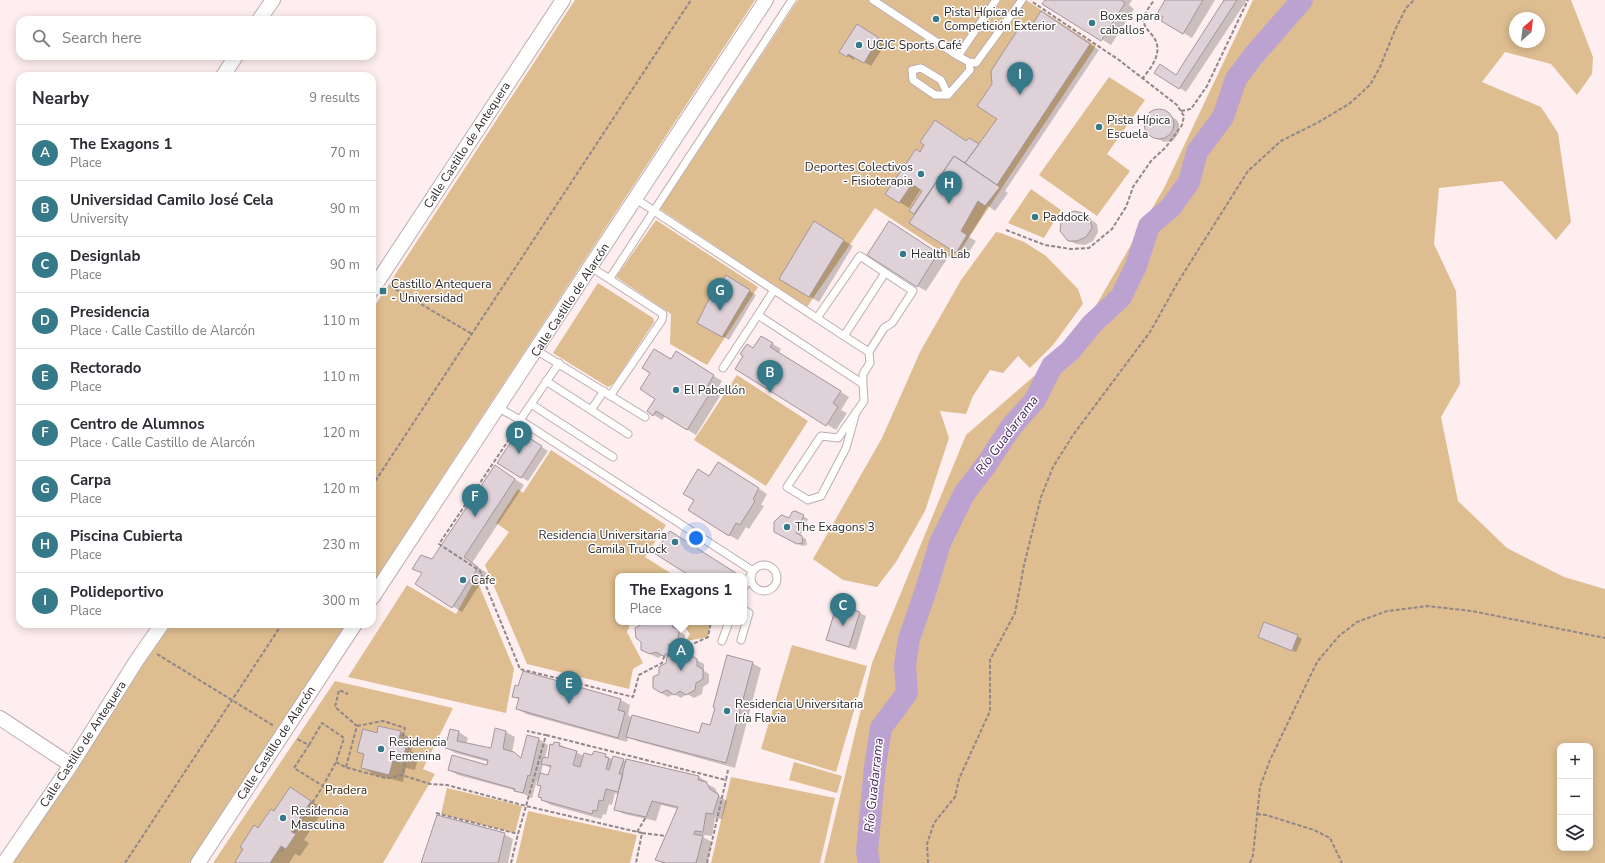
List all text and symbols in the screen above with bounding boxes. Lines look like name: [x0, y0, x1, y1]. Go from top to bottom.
place label: Pista Hípica de Competición Exterior: [944, 4, 1056, 34]
place label: Boxes para caballos: [1100, 8, 1160, 38]
north arrow: [1509, 12, 1545, 48]
marker: Pista Hípica de Competición Exterior: [931, 14, 941, 24]
search box: [16, 16, 376, 60]
marker: Boxes para caballos: [1087, 18, 1097, 28]
icon: search: [30, 27, 52, 49]
text: Search here: [62, 28, 142, 48]
place label: UCJC Sports Café: [867, 37, 962, 53]
marker: UCJC Sports Café: [854, 40, 864, 50]
pin: I: [1007, 62, 1033, 95]
street label: Calle Castillo de Antequera: [420, 79, 514, 211]
text: Nearby: [32, 87, 89, 110]
text: 9 results: [309, 89, 360, 107]
place label: Pista Hípica Escuela: [1107, 112, 1170, 142]
marker: Pista Hípica Escuela: [1094, 122, 1104, 132]
text: The Exagons 1: [70, 134, 172, 154]
text: A: [40, 144, 50, 162]
text: 70 m: [330, 144, 360, 162]
text: Place: [70, 154, 102, 172]
place label: Deportes Colectivos - Fisioterapia: [805, 159, 913, 189]
marker: Deportes Colectivos - Fisioterapia: [916, 169, 926, 179]
pin: H: [936, 171, 962, 204]
text: Universidad Camilo José Cela: [70, 190, 274, 210]
text: B: [41, 200, 49, 218]
text: 90 m: [330, 200, 360, 218]
place label: Paddock: [1043, 209, 1090, 225]
text: University: [70, 210, 129, 228]
marker: Paddock: [1030, 212, 1040, 222]
street label: Calle Castillo de Alarcón: [527, 240, 613, 360]
text: Designlab: [70, 246, 141, 266]
place label: Health Lab: [911, 246, 970, 262]
marker: Health Lab: [898, 249, 908, 259]
text: C: [41, 256, 49, 274]
text: 90 m: [330, 256, 360, 274]
text: Place: [70, 266, 102, 284]
place label: Castillo Antequera - Universidad: [391, 276, 492, 306]
pin: G: [707, 278, 733, 311]
marker: Castillo Antequera - Universidad: [378, 286, 388, 296]
text: Presidencia: [70, 302, 150, 322]
text: D: [40, 312, 50, 330]
text: 110 m: [322, 312, 360, 330]
text: Place · Calle Castillo de Alarcón: [70, 322, 255, 340]
text: Rectorado: [70, 358, 141, 378]
pin: B: [757, 360, 783, 393]
text: E: [41, 368, 49, 386]
text: 110 m: [322, 368, 360, 386]
text: Place: [70, 378, 102, 396]
place label: El Pabellón: [684, 382, 745, 398]
marker: El Pabellón: [671, 385, 681, 395]
water label: Río Guadarrama: [971, 392, 1043, 478]
text: Centro de Alumnos: [70, 414, 204, 434]
pin: D: [506, 421, 532, 454]
text: F: [41, 424, 49, 442]
text: 120 m: [322, 424, 360, 442]
text: Place · Calle Castillo de Alarcón: [70, 434, 255, 452]
text: Carpa: [70, 470, 111, 490]
text: G: [40, 480, 50, 498]
text: 120 m: [322, 480, 360, 498]
pin: F: [462, 484, 488, 517]
text: Place: [70, 490, 102, 508]
place label: The Exagons 3: [795, 519, 875, 535]
marker: The Exagons 3: [782, 522, 792, 532]
text: Piscina Cubierta: [70, 526, 183, 546]
place label: Residencia Universitaria Camila Trulock: [539, 527, 668, 557]
your location: [686, 528, 706, 548]
text: H: [40, 536, 50, 554]
text: 230 m: [322, 536, 360, 554]
marker: Residencia Universitaria Camila Trulock: [670, 537, 680, 547]
text: Place: [70, 546, 102, 564]
place label: Cafe: [471, 572, 495, 588]
popup: [615, 573, 747, 625]
marker: Cafe: [458, 575, 468, 585]
text: The Exagons 1: [630, 580, 732, 600]
text: Polideportivo: [70, 582, 164, 602]
text: I: [43, 592, 47, 610]
text: 300 m: [322, 592, 360, 610]
pin: C: [830, 593, 856, 626]
text: Place: [630, 600, 662, 618]
text: Place: [70, 602, 102, 620]
pin: A: [668, 638, 694, 671]
pin: E: [556, 671, 582, 704]
street label: Calle Castillo de Antequera: [36, 678, 130, 810]
street label: Calle Castillo de Alarcón: [233, 683, 319, 803]
place label: Residencia Universitaria Iría Flavia: [735, 696, 863, 726]
marker: Residencia Universitaria Iría Flavia: [722, 706, 732, 716]
place label: Residencia Femenina: [389, 734, 447, 764]
water label: Río Guadarrama: [860, 737, 888, 833]
map controls: [1557, 743, 1593, 851]
button: +: [1557, 743, 1593, 779]
marker: Residencia Femenina: [376, 744, 386, 754]
button: −: [1557, 779, 1593, 815]
park label: Pradera: [325, 782, 367, 798]
place label: Residencia Masculina: [291, 803, 349, 833]
marker: Residencia Masculina: [278, 813, 288, 823]
button: layers: [1557, 815, 1593, 851]

